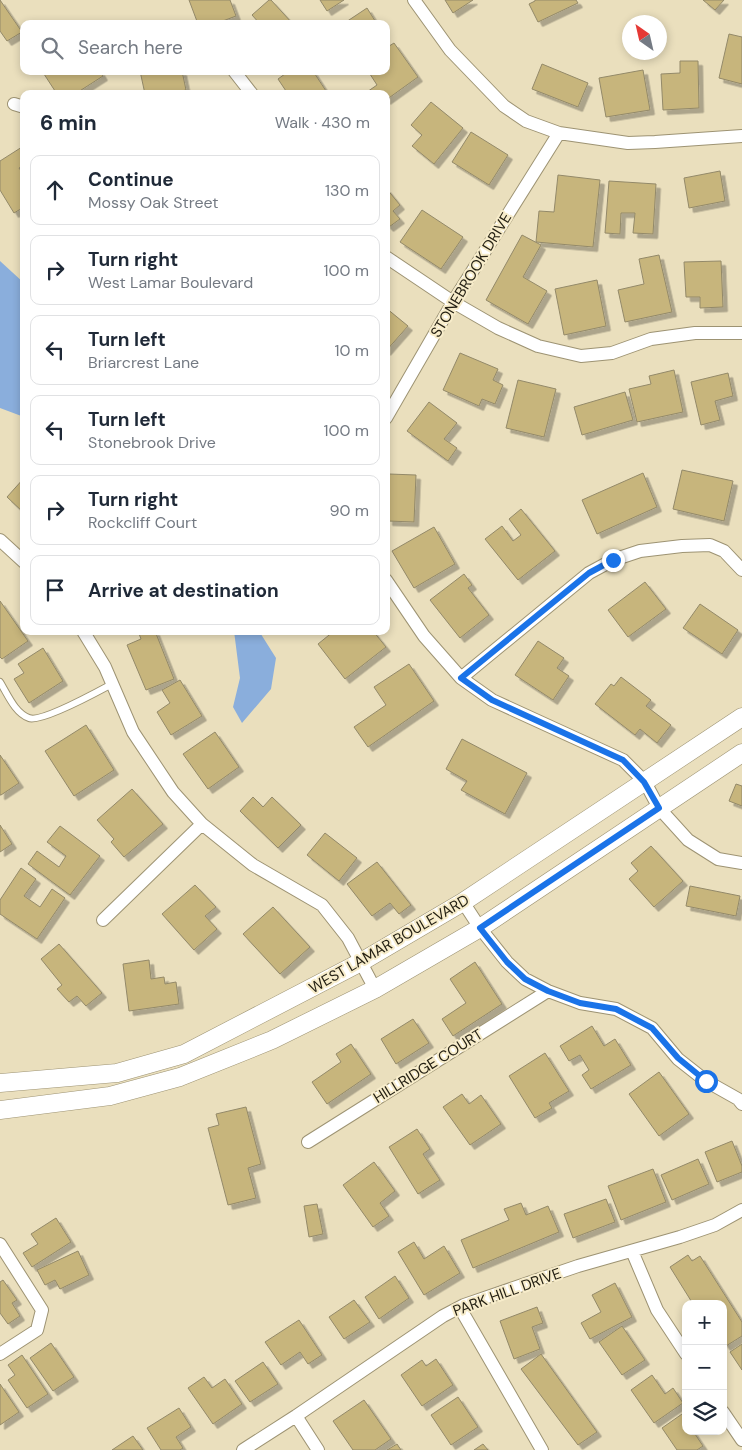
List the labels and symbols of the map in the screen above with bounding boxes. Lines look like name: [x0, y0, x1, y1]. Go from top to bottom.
north arrow: [622, 15, 667, 60]
street label: STONEBROOK DRIVE: [426, 209, 516, 341]
route end: [602, 549, 625, 572]
street label: WEST LAMAR BOULEVARD: [305, 890, 473, 998]
street label: HILLRIDGE COURT: [369, 1024, 487, 1108]
route start: [695, 1070, 718, 1093]
street label: PARK HILL DRIVE: [450, 1263, 564, 1321]

